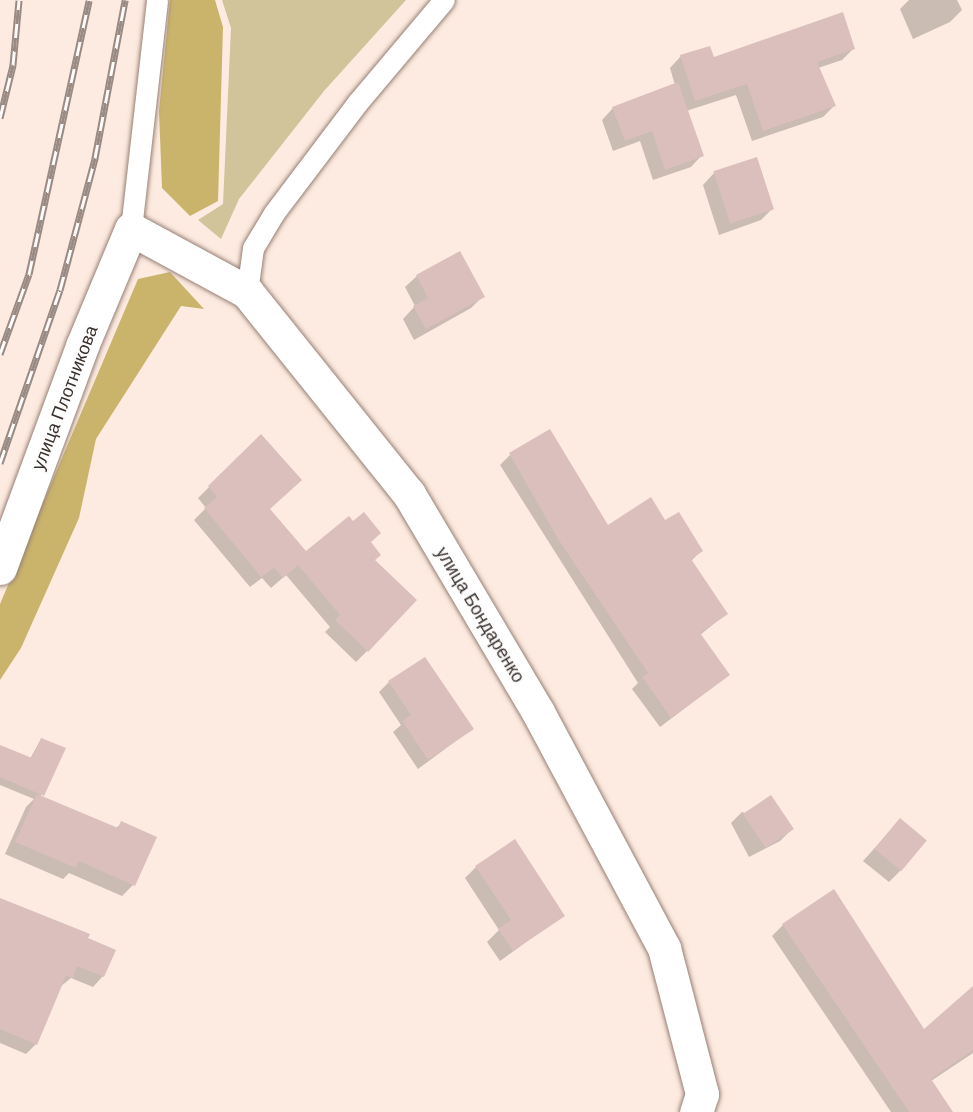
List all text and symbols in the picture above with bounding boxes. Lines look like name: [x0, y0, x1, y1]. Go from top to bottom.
street label: улица Плотникова: [27, 323, 103, 473]
street label: улица Бондаренко: [431, 543, 529, 687]

